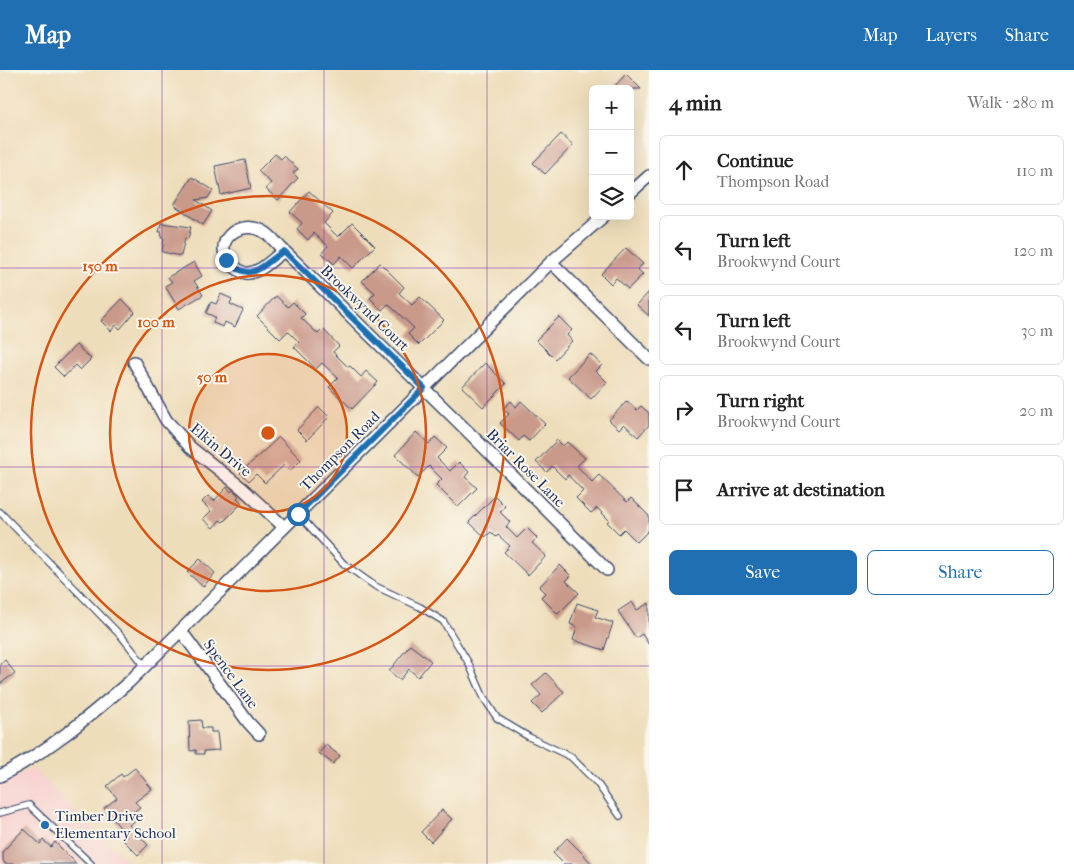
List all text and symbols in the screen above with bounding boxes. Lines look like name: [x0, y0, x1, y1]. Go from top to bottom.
text: Map: [25, 21, 71, 49]
text: Map: [863, 25, 897, 46]
text: Layers: [925, 25, 977, 46]
text: Share: [1005, 25, 1049, 46]
map controls: [589, 85, 634, 220]
button: +: [589, 85, 634, 130]
text: 4 min: [669, 91, 722, 115]
text: Walk · 280 m: [967, 93, 1054, 112]
button: −: [589, 130, 634, 175]
text: Continue: [717, 150, 793, 172]
icon: ahead: [670, 156, 698, 184]
text: 110 m: [1016, 161, 1053, 180]
text: Thompson Road: [717, 172, 829, 191]
button: layers: [589, 175, 634, 220]
text: Turn left: [717, 230, 791, 252]
icon: left: [670, 236, 698, 264]
text: 120 m: [1014, 241, 1053, 260]
route end: [215, 249, 238, 272]
text: Brookwynd Court: [717, 252, 841, 271]
text: 150 m: [82, 257, 118, 275]
street label: Brookwynd Court: [317, 261, 413, 355]
text: Turn left: [717, 310, 791, 332]
text: 100 m: [137, 313, 175, 331]
icon: left: [670, 316, 698, 344]
text: 30 m: [1021, 321, 1053, 340]
text: Brookwynd Court: [717, 332, 841, 351]
text: 50 m: [197, 368, 228, 386]
text: Turn right: [717, 390, 804, 412]
icon: right: [670, 396, 698, 424]
text: 20 m: [1019, 401, 1053, 420]
street label: Thompson Road: [296, 407, 384, 495]
text: Brookwynd Court: [717, 412, 841, 431]
street label: Elkin Drive: [187, 419, 256, 481]
centre of rings: [259, 424, 277, 442]
street label: Briar Rose Lane: [483, 425, 569, 511]
icon: arrive: [670, 476, 698, 504]
text: Arrive at destination: [717, 479, 885, 501]
route start: [287, 503, 310, 526]
button: Save: [669, 550, 857, 595]
button: Share: [867, 550, 1054, 595]
street label: Spence Lane: [200, 636, 263, 713]
place label: Timber Drive Elementary School: [55, 807, 176, 842]
marker: Timber Drive Elementary School: [39, 819, 51, 831]

